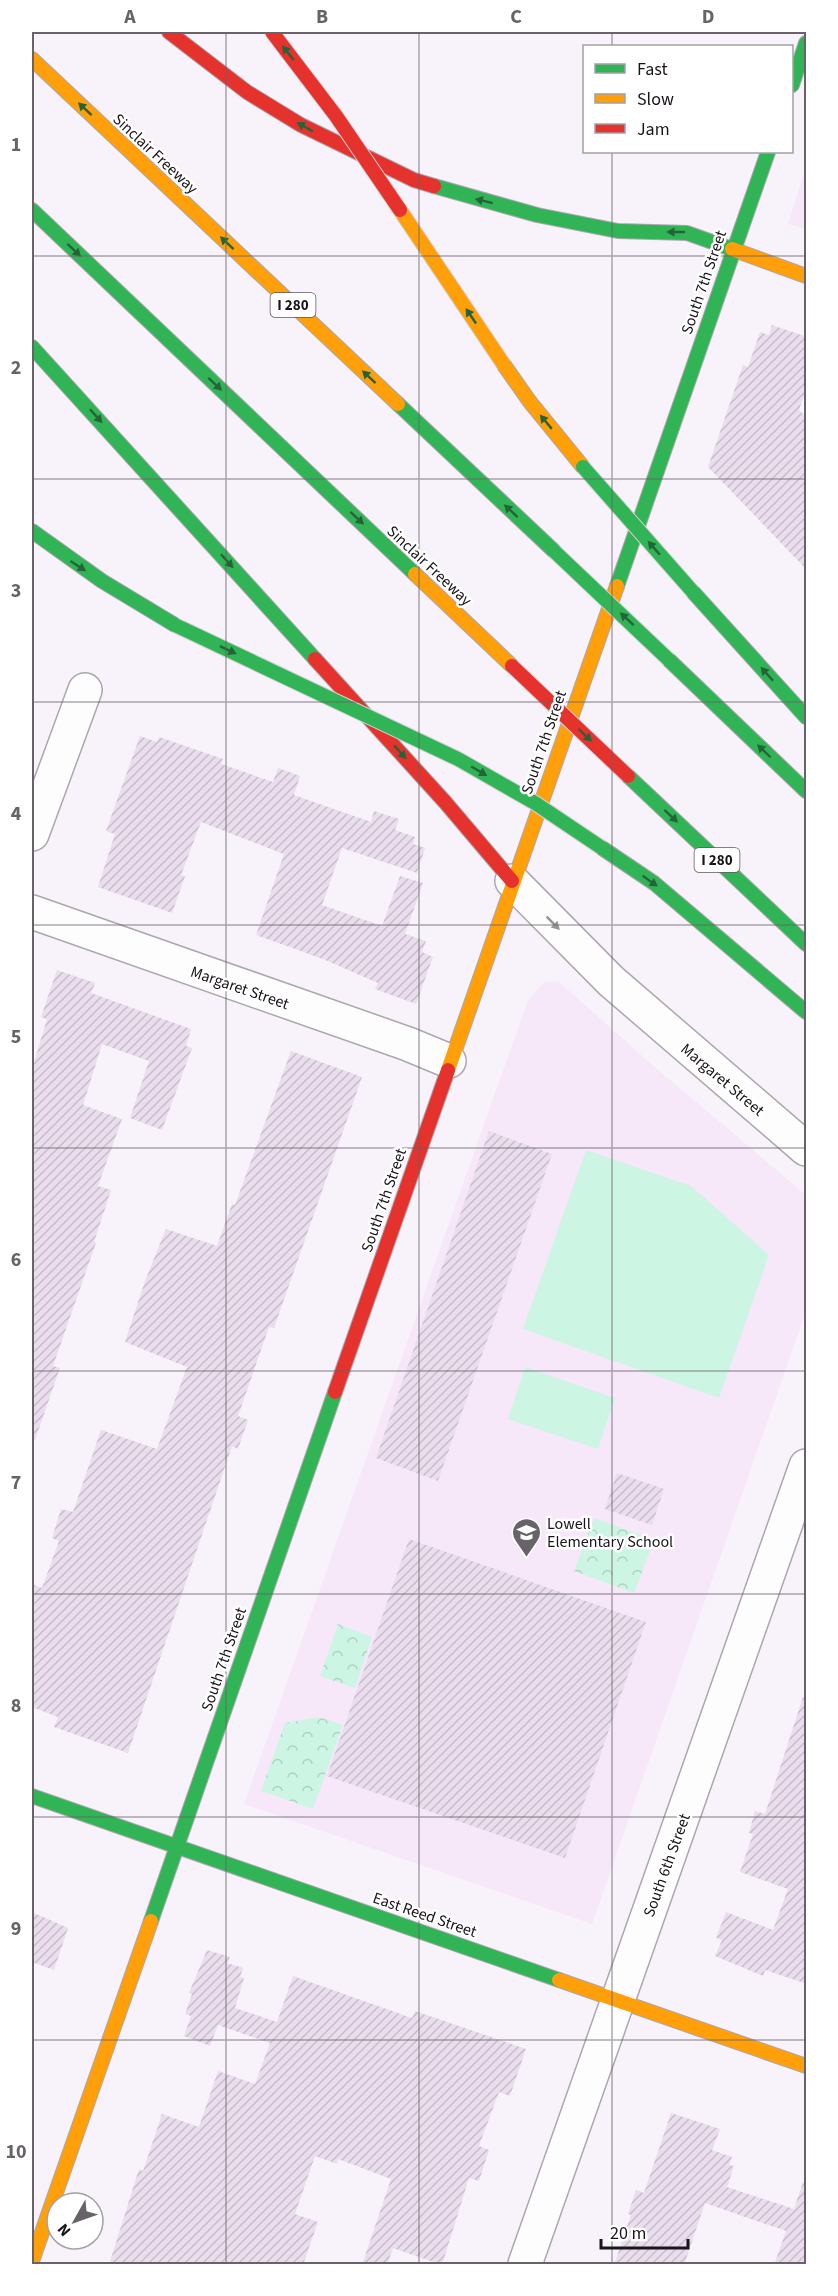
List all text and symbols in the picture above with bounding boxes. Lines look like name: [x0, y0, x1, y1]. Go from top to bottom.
text: A: [123, 3, 136, 31]
text: B: [316, 3, 328, 31]
text: C: [510, 3, 522, 31]
text: D: [702, 3, 714, 31]
one-way arrow: [283, 45, 295, 60]
legend: [583, 45, 793, 153]
text: Fast: [637, 57, 668, 82]
text: Slow: [637, 87, 674, 112]
one-way arrow: [78, 102, 93, 116]
street label: Sinclair Freeway: [108, 108, 203, 199]
text: Jam: [637, 117, 670, 142]
one-way arrow: [296, 122, 313, 132]
text: 1: [11, 131, 21, 159]
one-way arrow: [475, 196, 493, 206]
street label: South 7th Street: [676, 227, 732, 337]
one-way arrow: [666, 228, 685, 237]
one-way arrow: [220, 236, 235, 250]
one-way arrow: [66, 243, 81, 256]
road number: I 280: [270, 293, 316, 317]
one-way arrow: [465, 309, 477, 325]
text: 2: [11, 354, 21, 382]
one-way arrow: [362, 371, 377, 384]
one-way arrow: [208, 377, 223, 391]
one-way arrow: [89, 409, 103, 424]
one-way arrow: [540, 415, 553, 430]
one-way arrow: [504, 504, 518, 518]
one-way arrow: [349, 511, 363, 525]
street label: Sinclair Freeway: [382, 520, 477, 611]
one-way arrow: [648, 541, 661, 556]
one-way arrow: [220, 553, 234, 568]
one-way arrow: [70, 560, 86, 571]
text: 3: [11, 577, 21, 605]
one-way arrow: [620, 613, 634, 627]
one-way arrow: [220, 645, 237, 654]
one-way arrow: [761, 667, 774, 682]
street label: South 7th Street: [516, 687, 572, 797]
one-way arrow: [577, 728, 592, 741]
one-way arrow: [393, 744, 406, 759]
one-way arrow: [758, 744, 772, 758]
one-way arrow: [471, 766, 488, 776]
text: 4: [11, 800, 22, 828]
one-way arrow: [663, 809, 678, 823]
road number: I 280: [694, 848, 740, 872]
one-way arrow: [642, 875, 658, 887]
one-way arrow: [545, 916, 559, 930]
street label: Margaret Street: [187, 961, 292, 1015]
text: 5: [11, 1023, 21, 1051]
street label: Margaret Street: [676, 1038, 769, 1122]
street label: South 7th Street: [356, 1145, 412, 1255]
text: 6: [11, 1246, 21, 1274]
text: 7: [11, 1469, 21, 1497]
place label: Lowell Elementary School: [547, 1513, 673, 1553]
school or university icon: Lowell Elementary School: [510, 1516, 542, 1558]
street label: South 7th Street: [196, 1604, 252, 1714]
text: 8: [11, 1692, 21, 1720]
street label: South 6th Street: [638, 1810, 696, 1920]
street label: East Reed Street: [370, 1887, 480, 1943]
text: 9: [11, 1915, 21, 1943]
text: 10: [5, 2138, 27, 2166]
north arrow: [45, 2191, 105, 2251]
scale bar: [601, 2212, 688, 2250]
text: N: [52, 2219, 76, 2241]
text: 20 m: [610, 2221, 646, 2246]

